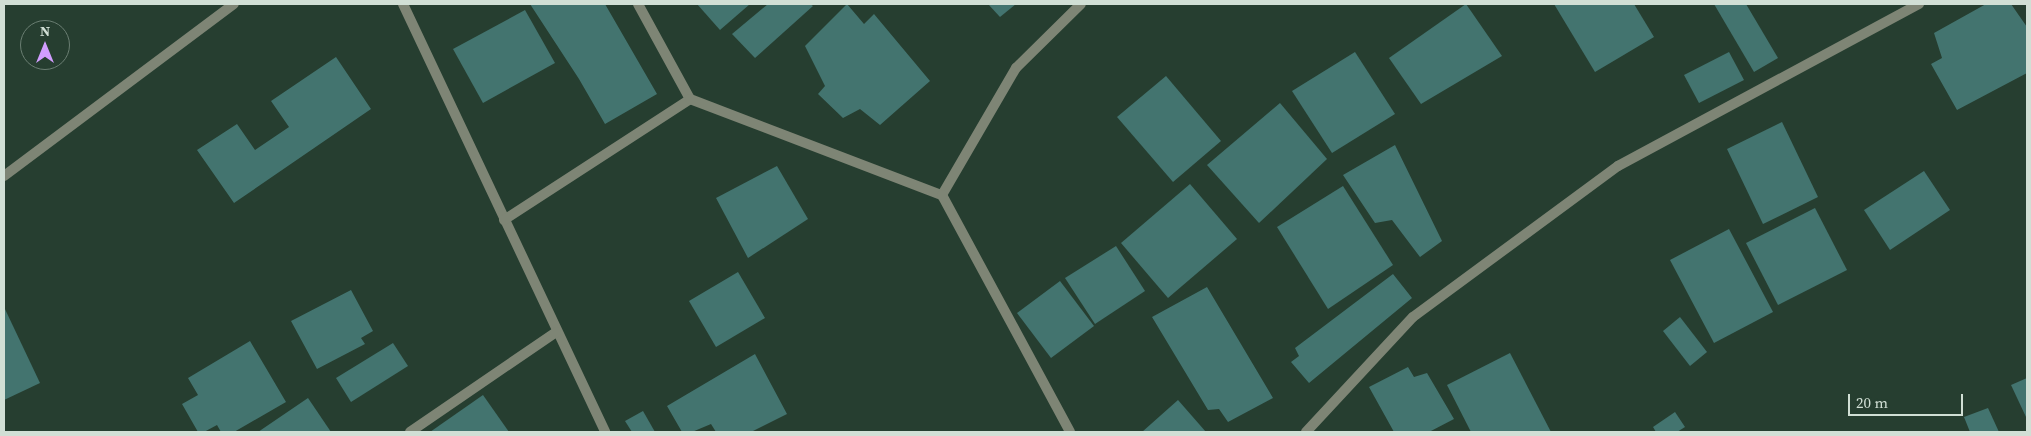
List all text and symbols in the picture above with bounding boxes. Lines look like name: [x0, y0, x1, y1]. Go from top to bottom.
north arrow: [20, 20, 70, 70]
text: N: [40, 21, 50, 41]
scale bar: [1851, 384, 1966, 416]
text: 20 m: [1856, 392, 1888, 413]

